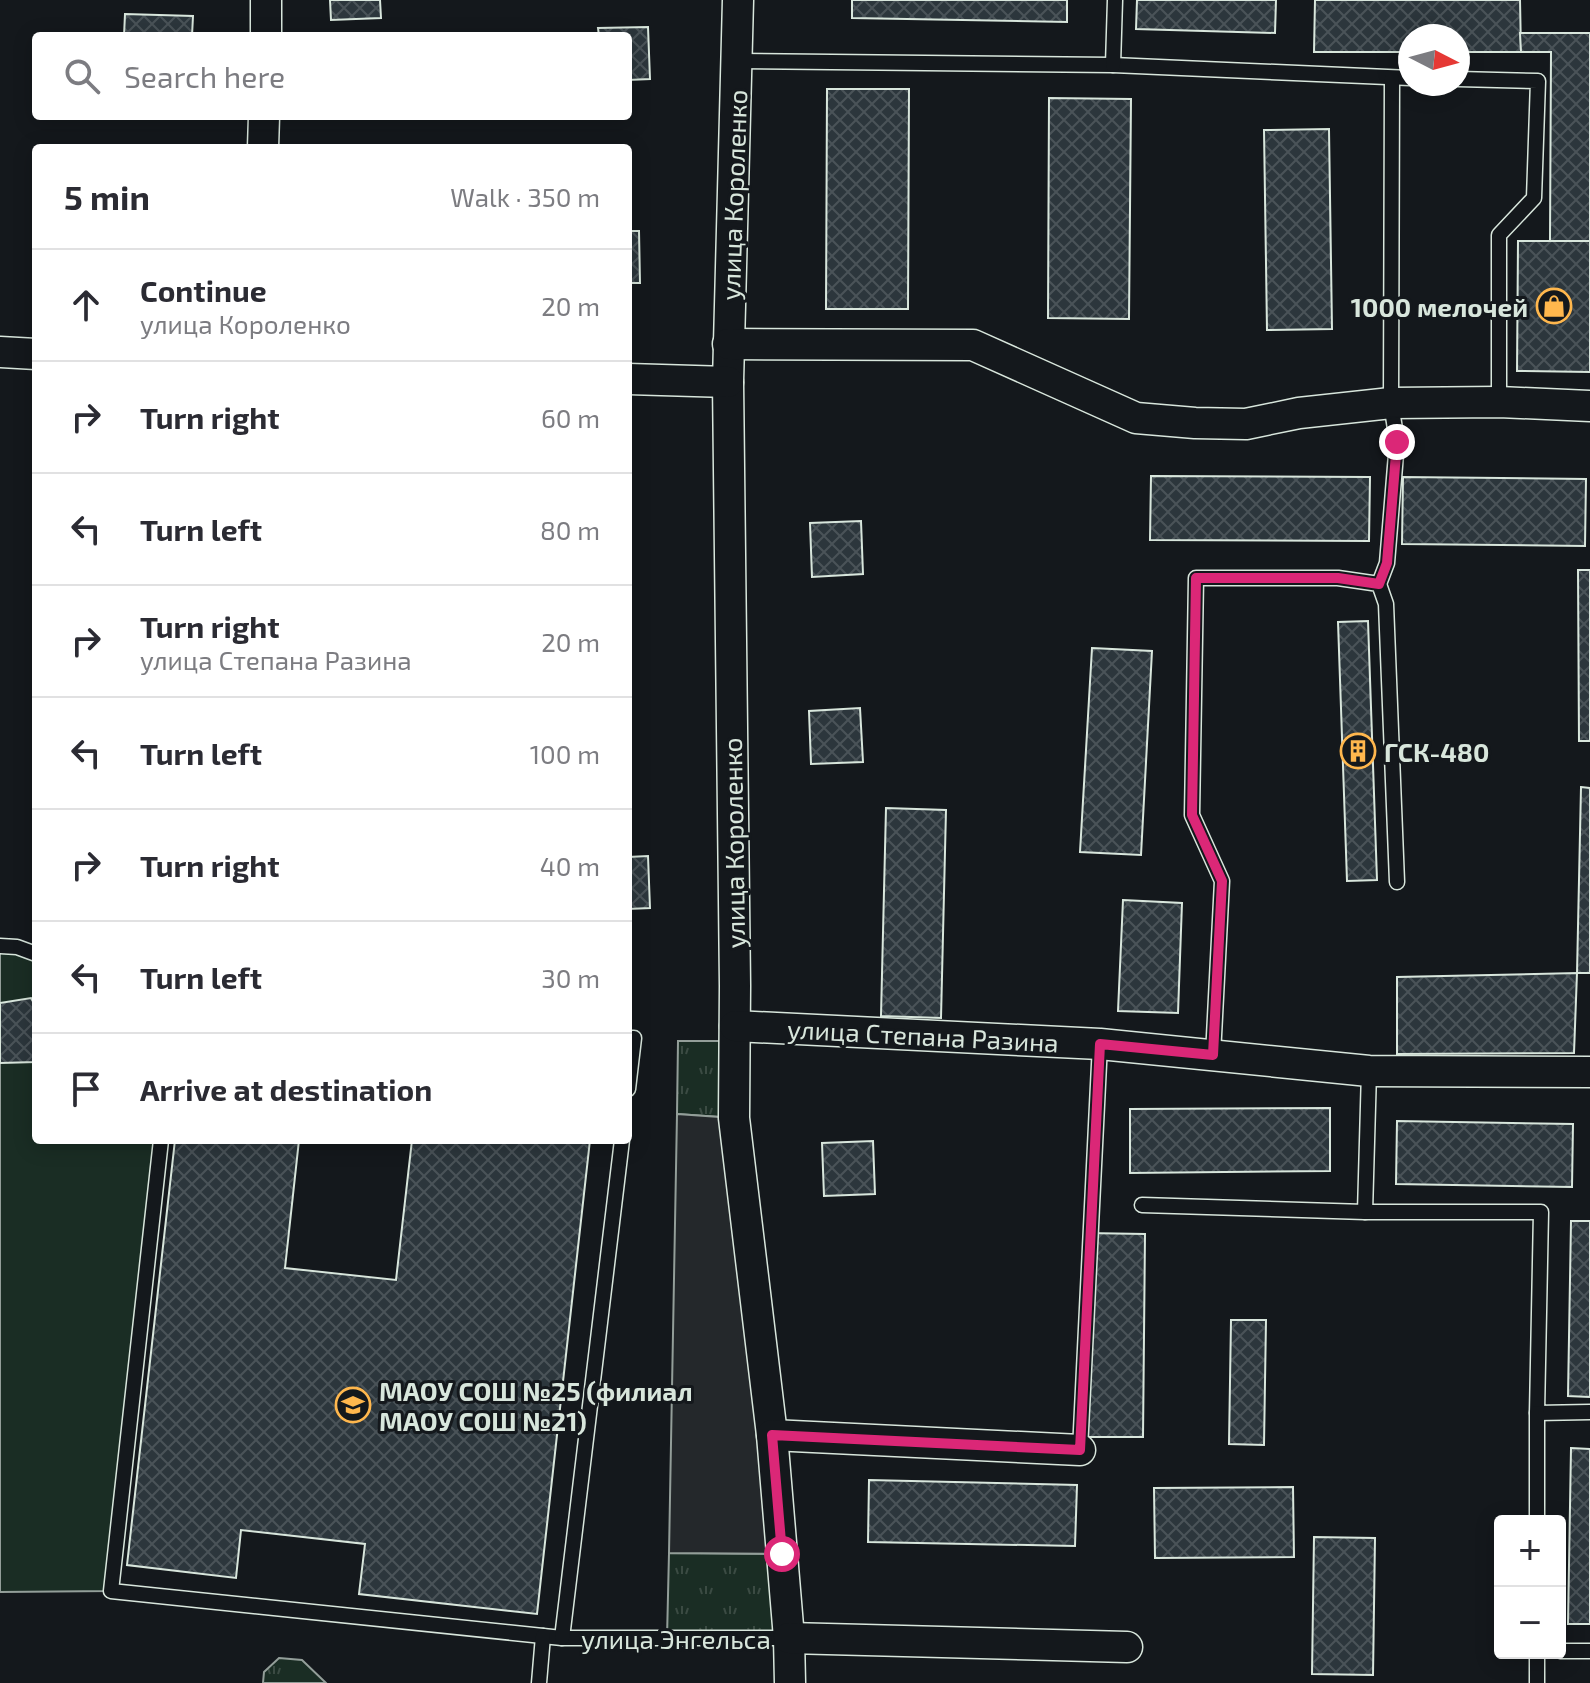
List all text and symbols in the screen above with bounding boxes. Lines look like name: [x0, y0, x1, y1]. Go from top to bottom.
north arrow: [1398, 24, 1470, 96]
search box: [32, 32, 632, 120]
icon: search: [60, 54, 104, 98]
text: Search here: [124, 58, 285, 94]
street label: улица Короленко: [714, 89, 753, 301]
text: 5 min: [64, 176, 150, 217]
text: Walk · 350 m: [450, 181, 600, 212]
text: Continue: [140, 272, 267, 308]
icon: ahead: [64, 283, 108, 327]
shop icon: 1000 мелочей: [1535, 287, 1573, 325]
text: 20 m: [541, 290, 600, 321]
place label: 1000 мелочей: [1351, 291, 1528, 322]
text: улица Короленко: [140, 308, 351, 339]
icon: right: [64, 395, 108, 439]
text: Turn right: [140, 399, 280, 435]
text: 60 m: [541, 402, 600, 433]
route end: [1379, 424, 1415, 460]
icon: left: [64, 507, 108, 551]
text: Turn left: [140, 511, 262, 547]
text: 80 m: [540, 514, 600, 545]
text: Turn right: [140, 608, 280, 644]
icon: right: [64, 619, 108, 663]
text: 20 m: [541, 626, 600, 657]
text: улица Степана Разина: [140, 644, 412, 675]
icon: left: [64, 731, 108, 775]
building icon: ГСК-480: [1339, 732, 1377, 770]
text: Turn left: [140, 735, 262, 771]
place label: ГСК-480: [1384, 736, 1489, 767]
street label: улица Короленко: [716, 737, 751, 949]
text: 100 m: [530, 738, 600, 769]
icon: right: [64, 843, 108, 887]
text: Turn right: [140, 847, 280, 883]
text: 40 m: [540, 850, 600, 881]
icon: left: [64, 955, 108, 999]
text: Turn left: [140, 959, 262, 995]
text: 30 m: [541, 962, 600, 993]
street label: улица Степана Разина: [786, 1012, 1059, 1059]
icon: arrive: [64, 1067, 108, 1111]
text: Arrive at destination: [140, 1071, 432, 1107]
place label: МАОУ СОШ №25 (филиал МАОУ СОШ №21): [379, 1375, 693, 1436]
school or university icon: МАОУ СОШ №25 (филиал МАОУ СОШ №21): [334, 1386, 372, 1424]
map controls: [1494, 1515, 1566, 1659]
button: +: [1494, 1515, 1566, 1587]
route start: [764, 1536, 800, 1572]
button: −: [1494, 1587, 1566, 1659]
street label: улица Энгельса: [581, 1623, 771, 1655]

